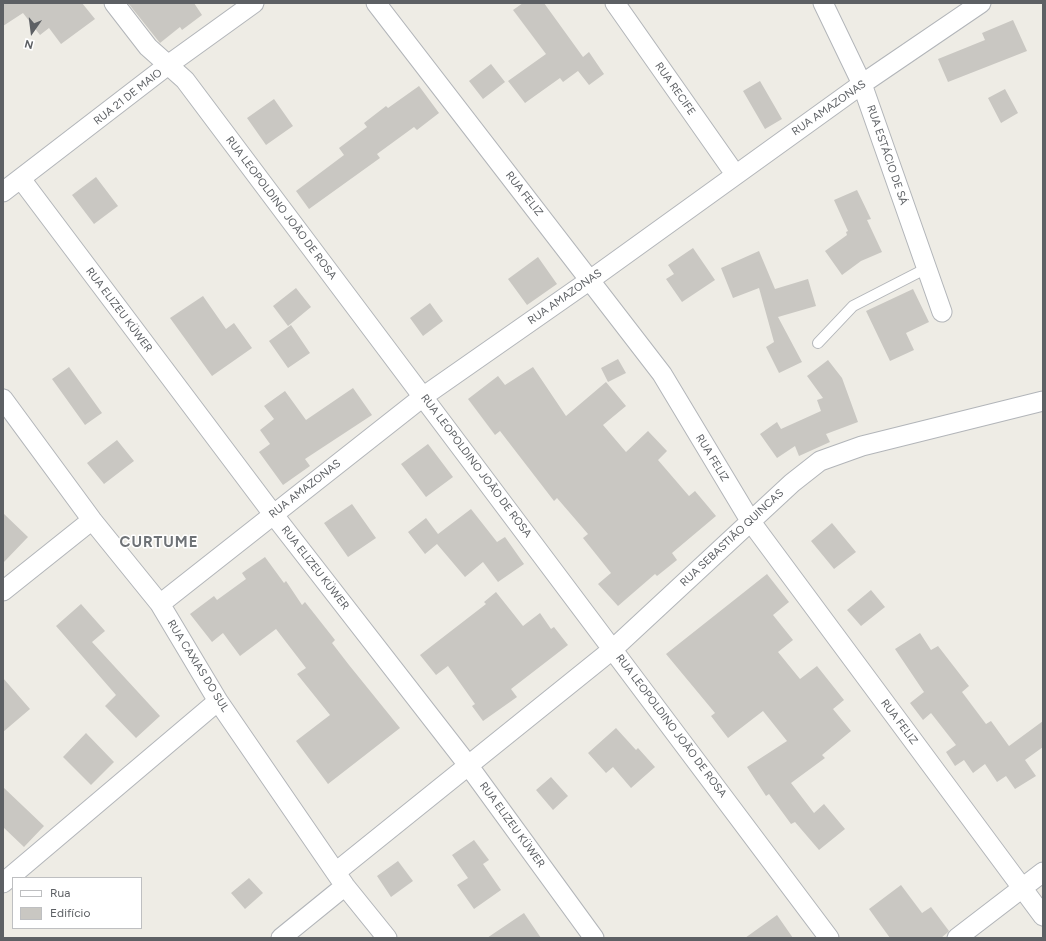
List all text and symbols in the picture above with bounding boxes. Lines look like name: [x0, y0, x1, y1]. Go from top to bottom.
north arrow: [12, 12, 52, 52]
text: N: [23, 37, 35, 51]
street label: RUA RECIFE: [652, 60, 698, 118]
street label: RUA 21 DE MAIO: [91, 66, 165, 128]
street label: RUA AMAZONAS: [789, 78, 869, 138]
street label: RUA ESTÁCIO DE SÁ: [864, 103, 910, 207]
street label: RUA LEOPOLDINO JOÃO DE ROSA: [223, 134, 339, 282]
street label: RUA FELIZ: [502, 169, 546, 219]
street label: RUA ELIZEU KÜWER: [83, 265, 155, 355]
street label: RUA AMAZONAS: [525, 267, 605, 327]
street label: RUA LEOPOLDINO JOÃO DE ROSA: [418, 392, 534, 540]
street label: RUA FELIZ: [693, 432, 731, 484]
street label: RUA AMAZONAS: [267, 457, 343, 521]
street label: RUA SEBASTIÃO QUINCAS: [677, 487, 787, 589]
street label: RUA ELIZEU KÜWER: [278, 524, 352, 612]
district label: CURTUME: [120, 534, 198, 552]
street label: RUA CAXIAS DO SUL: [164, 618, 232, 714]
street label: RUA LEOPOLDINO JOÃO DE ROSA: [613, 652, 729, 800]
street label: RUA FELIZ: [878, 697, 920, 747]
street label: RUA ELIZEU KÜWER: [477, 780, 547, 870]
legend: [12, 877, 142, 929]
text: Rua: [50, 886, 70, 900]
text: Edifício: [50, 906, 90, 920]

